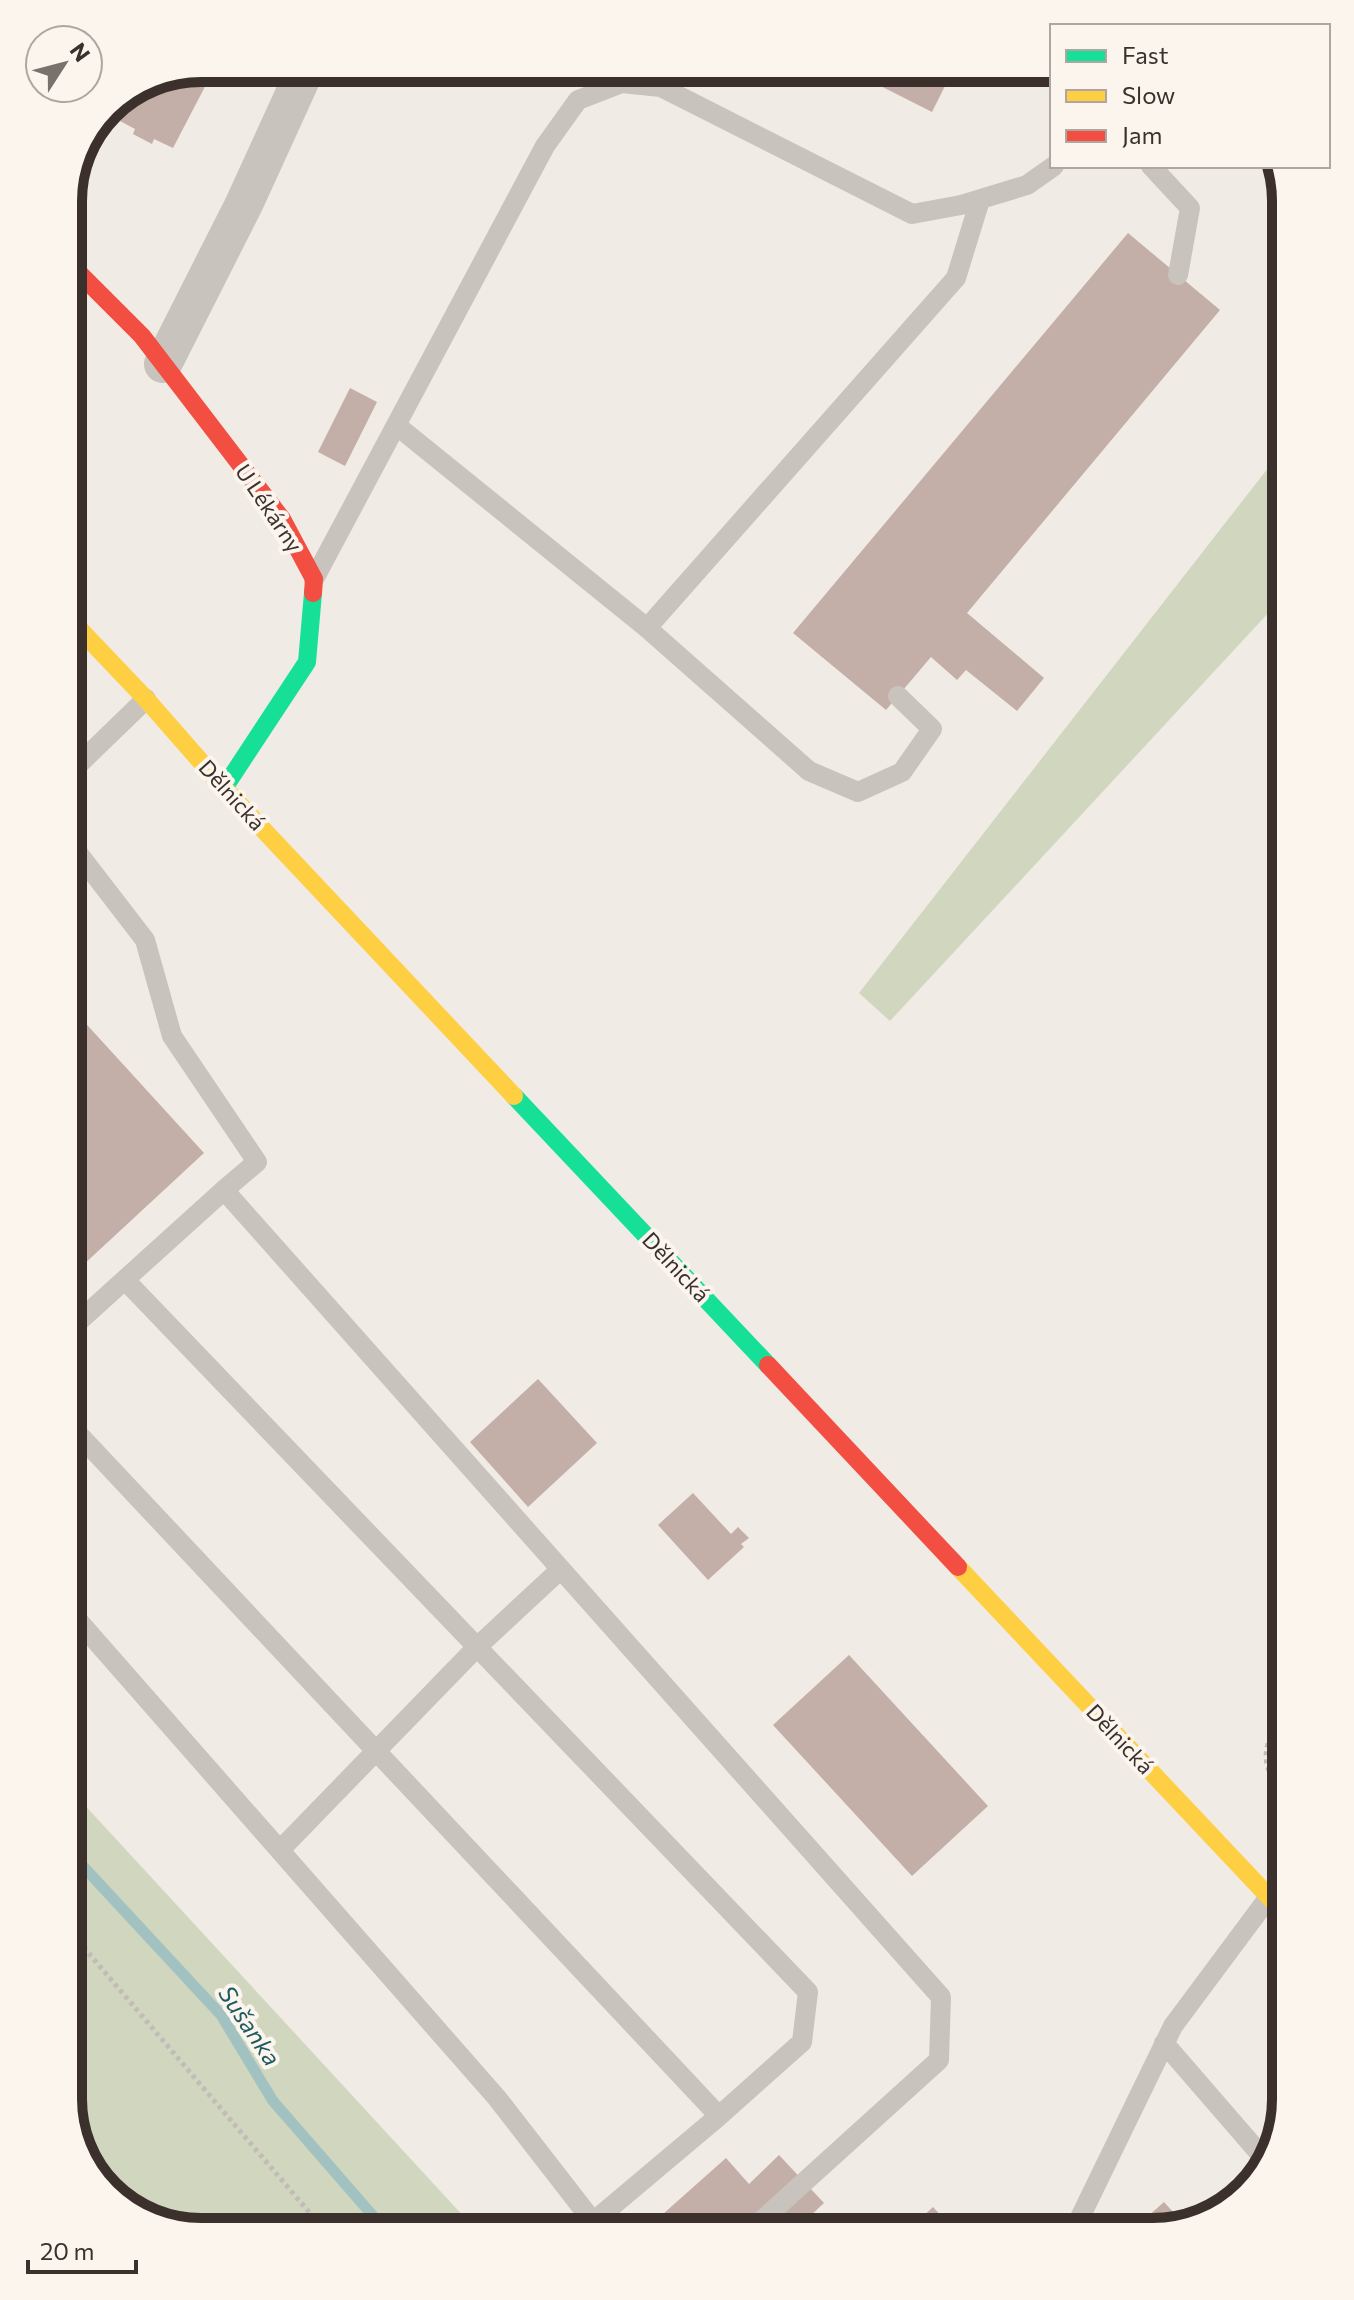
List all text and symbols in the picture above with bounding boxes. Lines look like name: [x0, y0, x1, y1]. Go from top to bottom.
north arrow: [24, 24, 104, 104]
legend: [1050, 24, 1330, 168]
text: N: [65, 37, 96, 67]
text: Fast: [1122, 40, 1169, 69]
text: Slow: [1122, 80, 1175, 109]
text: Jam: [1122, 120, 1162, 149]
street label: U Lékárny: [230, 459, 309, 557]
street label: Dělnická: [194, 754, 271, 836]
street label: Dělnická: [637, 1226, 716, 1307]
street label: Dělnická: [1081, 1698, 1160, 1779]
water label: Sušanka: [213, 1980, 287, 2071]
scale bar: [28, 2224, 136, 2274]
text: 20 m: [40, 2236, 94, 2265]

